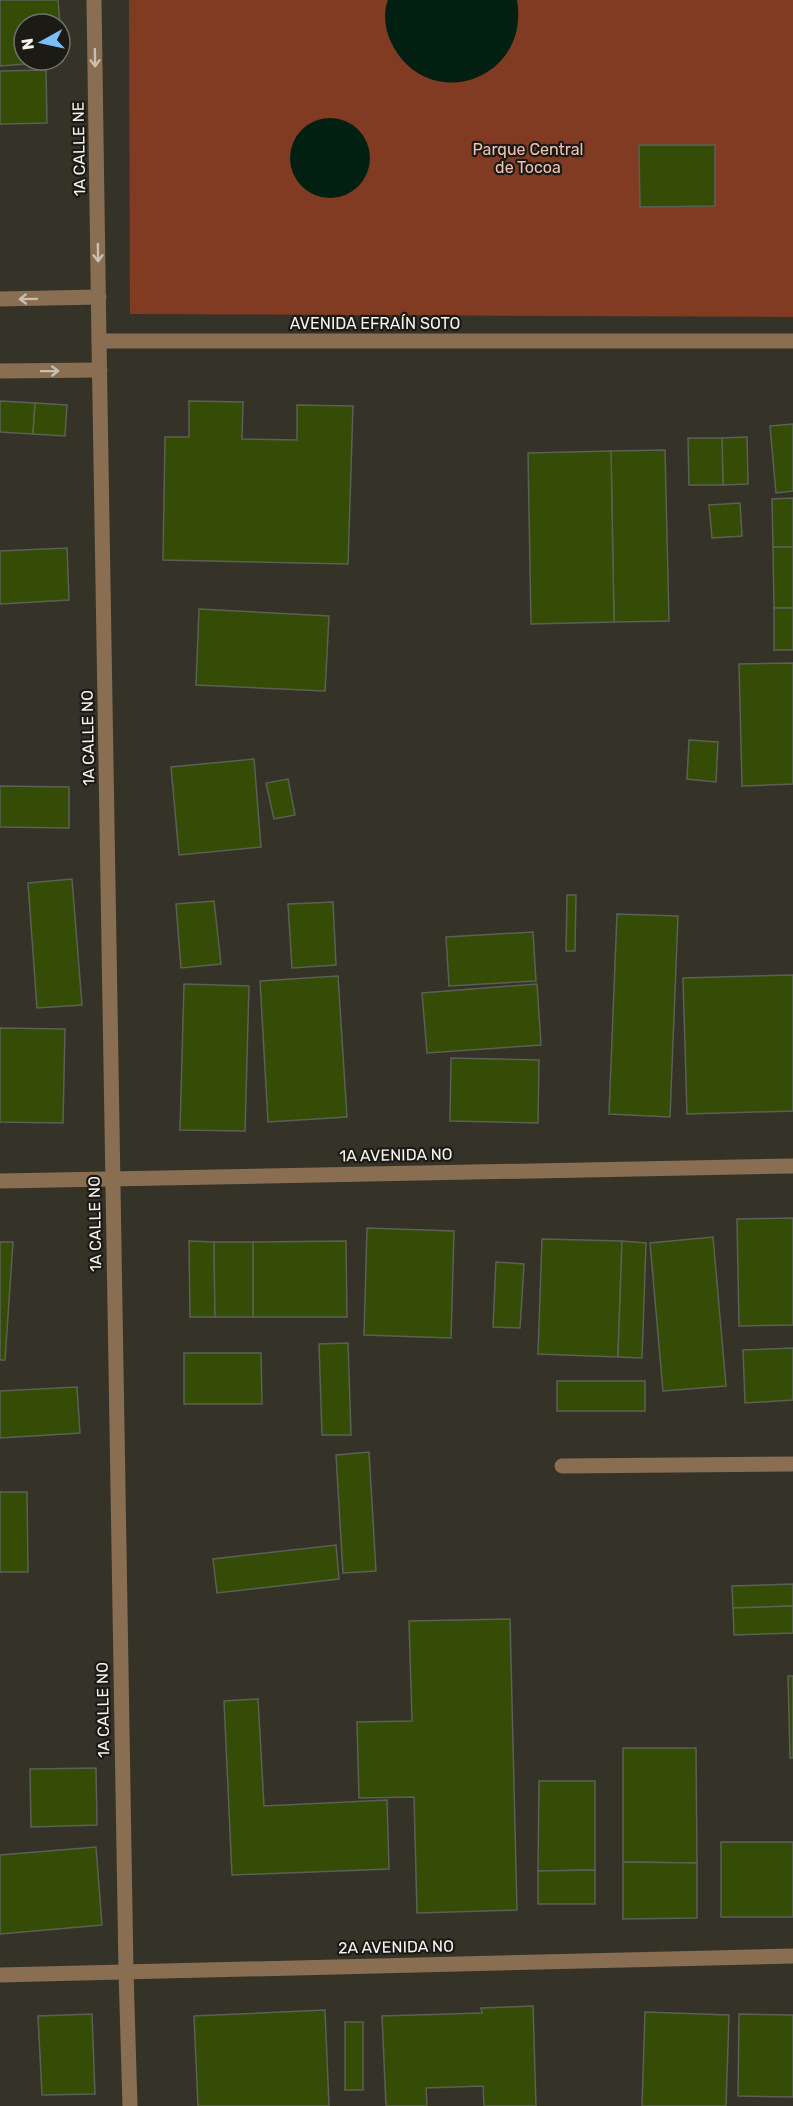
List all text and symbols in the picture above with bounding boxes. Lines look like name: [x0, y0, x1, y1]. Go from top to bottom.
north arrow: [12, 12, 72, 72]
text: N: [17, 37, 38, 51]
one-way arrow: [89, 48, 101, 68]
street label: 1A CALLE NE: [69, 101, 89, 197]
park label: Parque Central de Tocoa: [472, 140, 584, 177]
one-way arrow: [92, 243, 104, 263]
one-way arrow: [19, 293, 39, 304]
street label: AVENIDA EFRAÍN SOTO: [290, 314, 460, 333]
one-way arrow: [39, 365, 59, 376]
street label: 1A CALLE NO: [78, 690, 98, 786]
street label: 1A AVENIDA NO: [339, 1145, 453, 1165]
street label: 1A CALLE NO: [85, 1176, 105, 1272]
street label: 1A CALLE NO: [93, 1662, 113, 1758]
street label: 2A AVENIDA NO: [338, 1936, 454, 1958]

